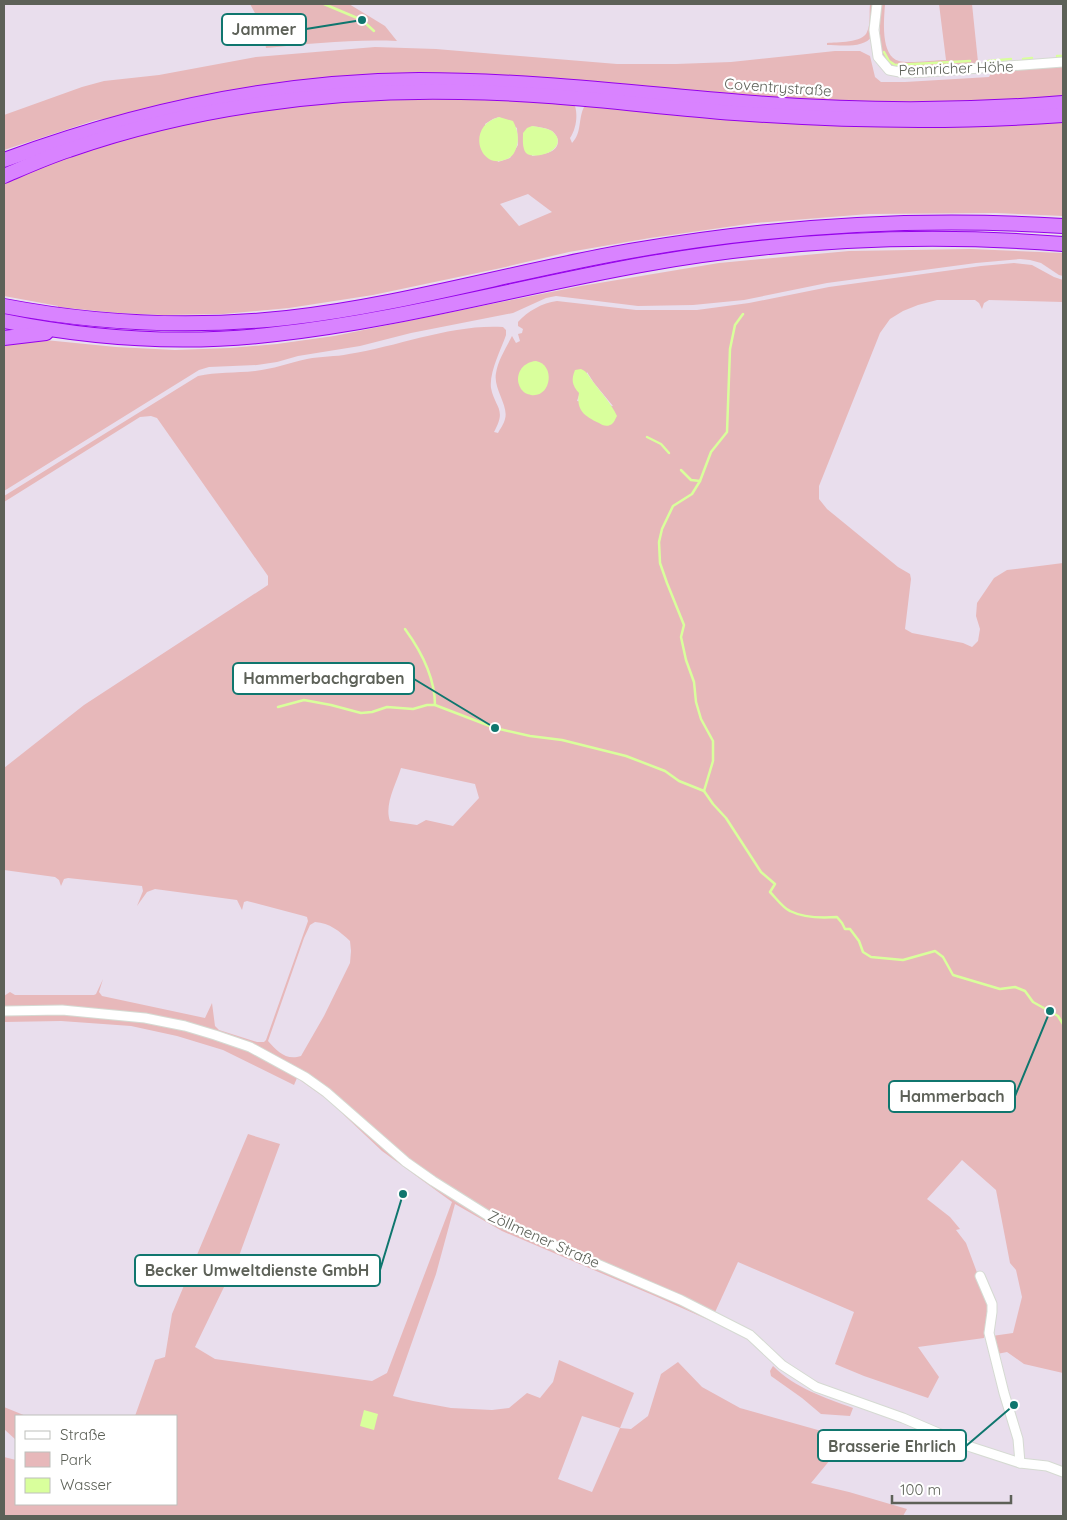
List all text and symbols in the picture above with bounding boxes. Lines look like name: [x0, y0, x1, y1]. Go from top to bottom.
callout: Jammer: [222, 14, 306, 45]
text: Jammer: [232, 19, 296, 39]
street label: Pennricher Höhe: [898, 56, 1014, 80]
street label: Coventrystraße: [724, 74, 832, 100]
callout: Hammerbachgraben: [233, 663, 414, 694]
text: Hammerbachgraben: [243, 668, 405, 688]
callout: Hammerbach: [889, 1081, 1015, 1112]
text: Hammerbach: [899, 1086, 1005, 1106]
street label: Zöllmener Straße: [485, 1206, 603, 1272]
callout: Becker Umweltdienste GmbH: [135, 1255, 380, 1286]
text: Becker Umweltdienste GmbH: [145, 1260, 369, 1280]
legend: [15, 1415, 178, 1505]
text: Straße: [60, 1425, 106, 1444]
callout: Brasserie Ehrlich: [818, 1430, 966, 1461]
text: Brasserie Ehrlich: [828, 1436, 956, 1456]
text: Park: [60, 1450, 92, 1469]
scale bar: [892, 1472, 1011, 1504]
text: Wasser: [60, 1475, 112, 1494]
text: 100 m: [900, 1480, 941, 1499]

